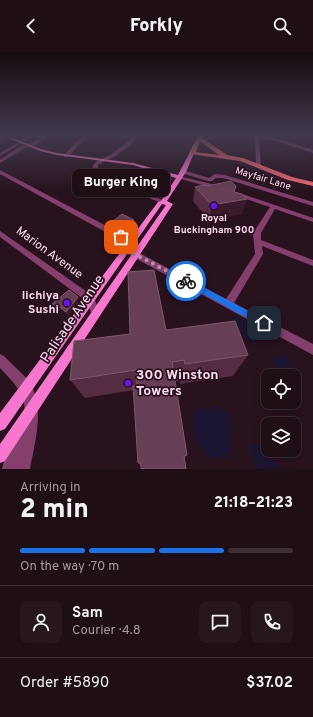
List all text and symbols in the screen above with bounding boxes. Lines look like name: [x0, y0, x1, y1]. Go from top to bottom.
icon: back: [20, 15, 42, 37]
text: Forkly: [130, 15, 183, 38]
icon: search: [271, 15, 293, 37]
street label: Mayfair Lane: [233, 164, 293, 194]
callout: Burger King: [72, 169, 170, 197]
text: Burger King: [84, 175, 158, 191]
marker: Royal Buckingham 900: [209, 201, 219, 211]
place label: Royal Buckingham 900: [174, 212, 254, 237]
pin: [104, 220, 138, 254]
street label: Marion Avenue: [12, 223, 86, 283]
icon: bag: [110, 226, 132, 248]
courier: [166, 261, 206, 301]
icon: bike: [175, 270, 197, 292]
street label: Palisade Avenue: [37, 272, 109, 366]
place label: Iichiya Sushi: [22, 288, 59, 318]
marker: Iichiya Sushi: [62, 298, 72, 308]
pin: [247, 306, 281, 340]
icon: home: [253, 312, 275, 334]
place label: 300 Winston Towers: [136, 367, 218, 400]
map controls: [261, 369, 301, 457]
button: locate: [261, 369, 301, 409]
marker: 300 Winston Towers: [123, 378, 133, 388]
button: layers: [261, 417, 301, 457]
text: Arriving in: [20, 480, 81, 496]
text: 2 min: [20, 494, 89, 527]
text: 21:18–21:23: [214, 494, 293, 513]
text: On the way · 70 m: [20, 559, 119, 575]
button: person: [20, 601, 62, 643]
button: chat: [199, 601, 241, 643]
button: phone: [251, 601, 293, 643]
text: Sam: [72, 604, 103, 623]
text: Courier · 4.8: [72, 623, 141, 639]
text: Order #5890: [20, 674, 109, 693]
text: $37.02: [246, 674, 293, 693]

